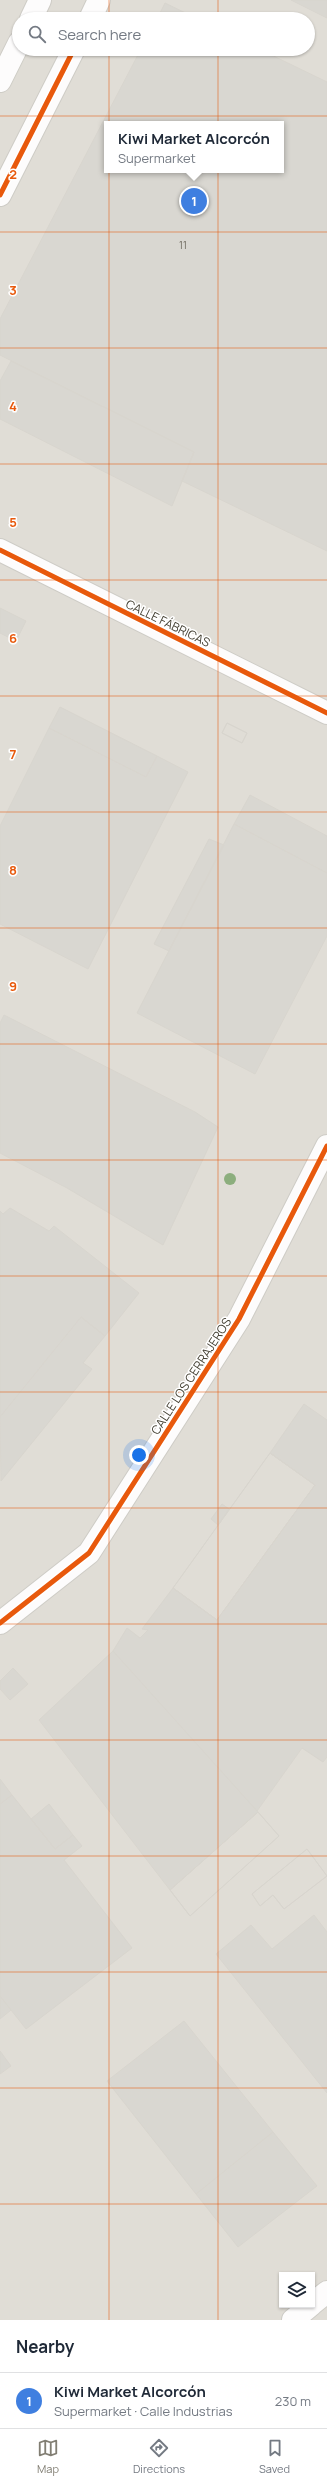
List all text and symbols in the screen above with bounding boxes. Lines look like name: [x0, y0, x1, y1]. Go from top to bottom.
search box: [12, 12, 315, 56]
icon: search: [26, 23, 48, 45]
text: Search here: [58, 24, 141, 45]
popup: [104, 121, 284, 173]
text: Kiwi Market Alcorcón: [118, 128, 270, 149]
text: Supermarket: [118, 149, 196, 167]
text: 2: [9, 165, 17, 183]
pin: 1: [181, 186, 207, 216]
house number: 11: [179, 238, 187, 252]
text: 3: [9, 281, 17, 299]
text: 4: [9, 397, 17, 415]
text: 5: [9, 513, 17, 531]
street label: CALLE FÁBRICAS: [123, 595, 213, 651]
text: 6: [9, 629, 17, 647]
text: 7: [10, 745, 17, 763]
text: 8: [9, 861, 17, 879]
text: 9: [9, 977, 17, 995]
street label: CALLE LOS CERRAJEROS: [147, 1314, 235, 1438]
your location: [129, 1445, 149, 1465]
map controls: [279, 2272, 315, 2308]
button: layers: [279, 2272, 315, 2308]
text: Nearby: [16, 2335, 74, 2358]
text: Kiwi Market Alcorcón: [54, 2381, 206, 2402]
text: 1: [26, 2392, 32, 2410]
text: 230 m: [275, 2392, 311, 2410]
text: Supermarket · Calle Industrias: [54, 2402, 233, 2420]
tab: Map: [37, 2437, 59, 2476]
tab: Directions: [133, 2437, 185, 2476]
tab: Saved: [259, 2437, 290, 2476]

